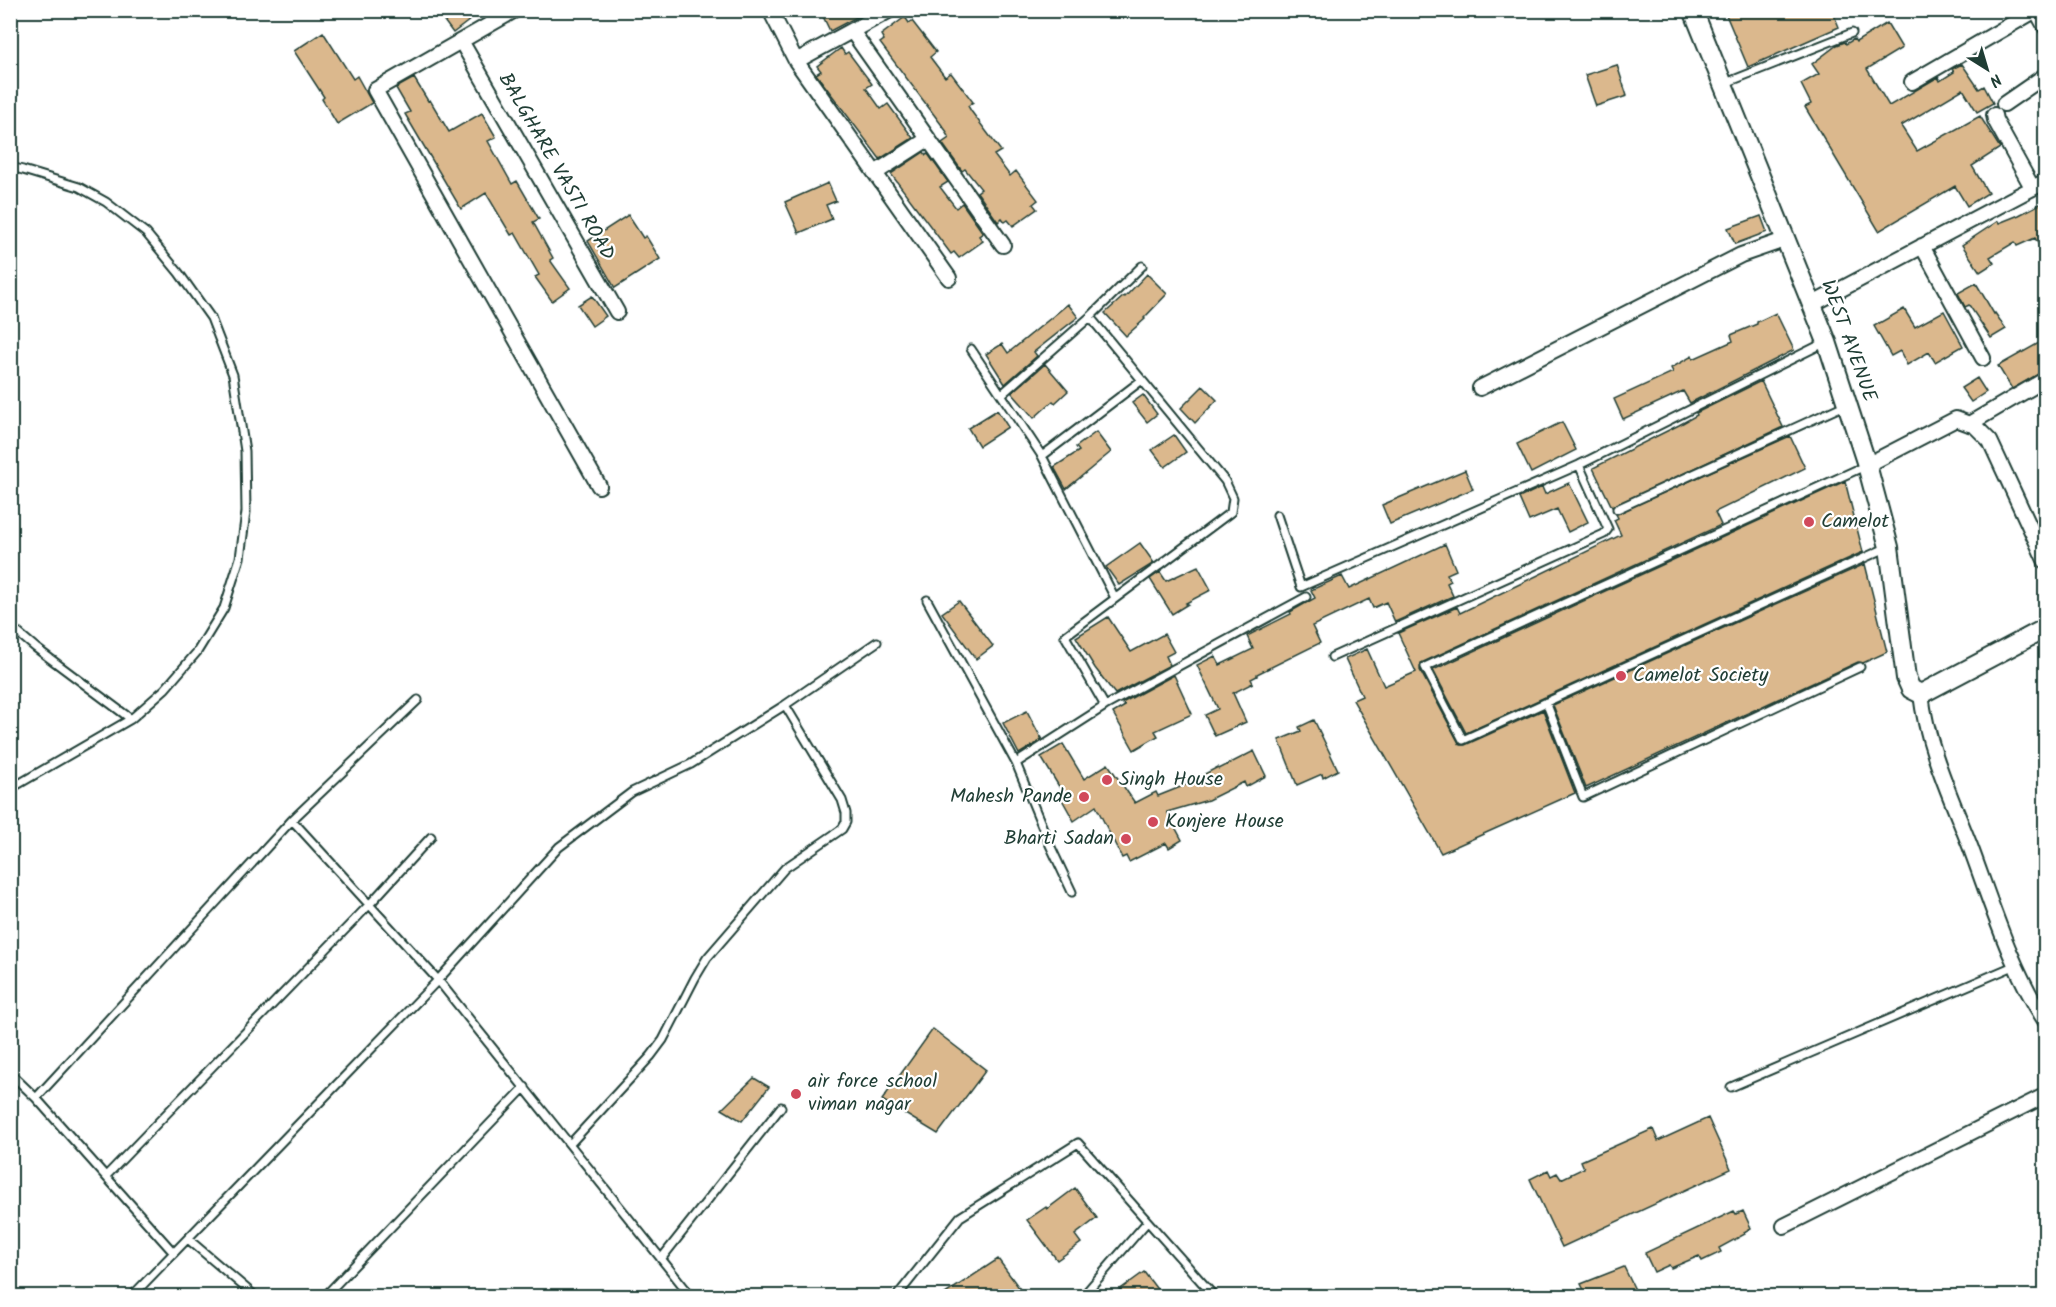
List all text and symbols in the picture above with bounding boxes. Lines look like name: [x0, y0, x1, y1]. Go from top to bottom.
north arrow: [1957, 39, 2017, 99]
street label: BALGHARE VASTI ROAD: [489, 67, 623, 267]
text: N: [1984, 67, 2007, 93]
street label: WEST AVENUE: [1811, 275, 1885, 408]
place label: Camelot: [1821, 506, 1889, 538]
marker: Camelot: [1802, 515, 1816, 529]
place label: Camelot Society: [1633, 660, 1769, 692]
marker: Camelot Society: [1614, 669, 1628, 683]
place label: Singh House: [1119, 764, 1223, 796]
marker: Singh House: [1100, 773, 1114, 787]
place label: Mahesh Pande: [950, 781, 1072, 813]
marker: Mahesh Pande: [1077, 790, 1091, 804]
place label: Konjere House: [1165, 806, 1284, 838]
marker: Konjere House: [1146, 815, 1160, 829]
place label: Bharti Sadan: [1004, 823, 1114, 855]
marker: Bharti Sadan: [1119, 832, 1133, 846]
place label: air force school viman nagar: [808, 1066, 937, 1121]
marker: air force school viman nagar: [789, 1087, 803, 1101]

